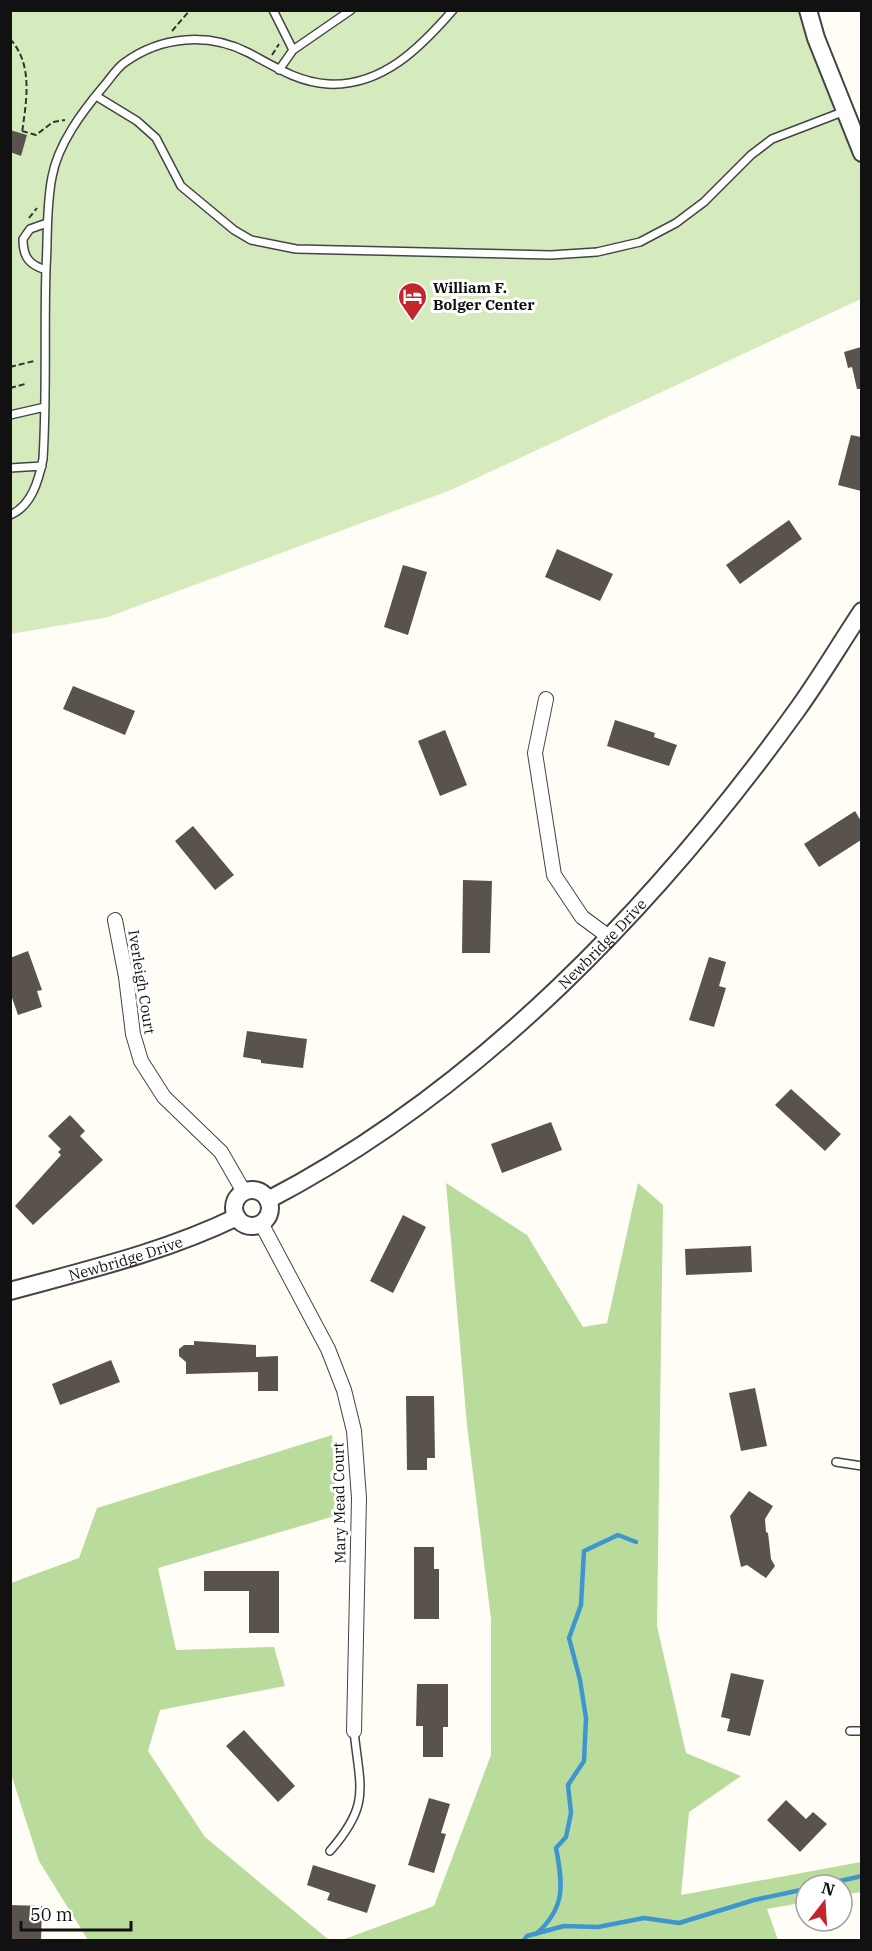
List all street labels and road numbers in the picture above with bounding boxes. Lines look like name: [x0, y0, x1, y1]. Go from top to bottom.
street label: Newbridge Drive: [554, 894, 650, 992]
street label: Iverleigh Court: [124, 928, 160, 1036]
street label: Newbridge Drive: [66, 1232, 185, 1284]
street label: Mary Mead Court: [328, 1442, 350, 1564]

